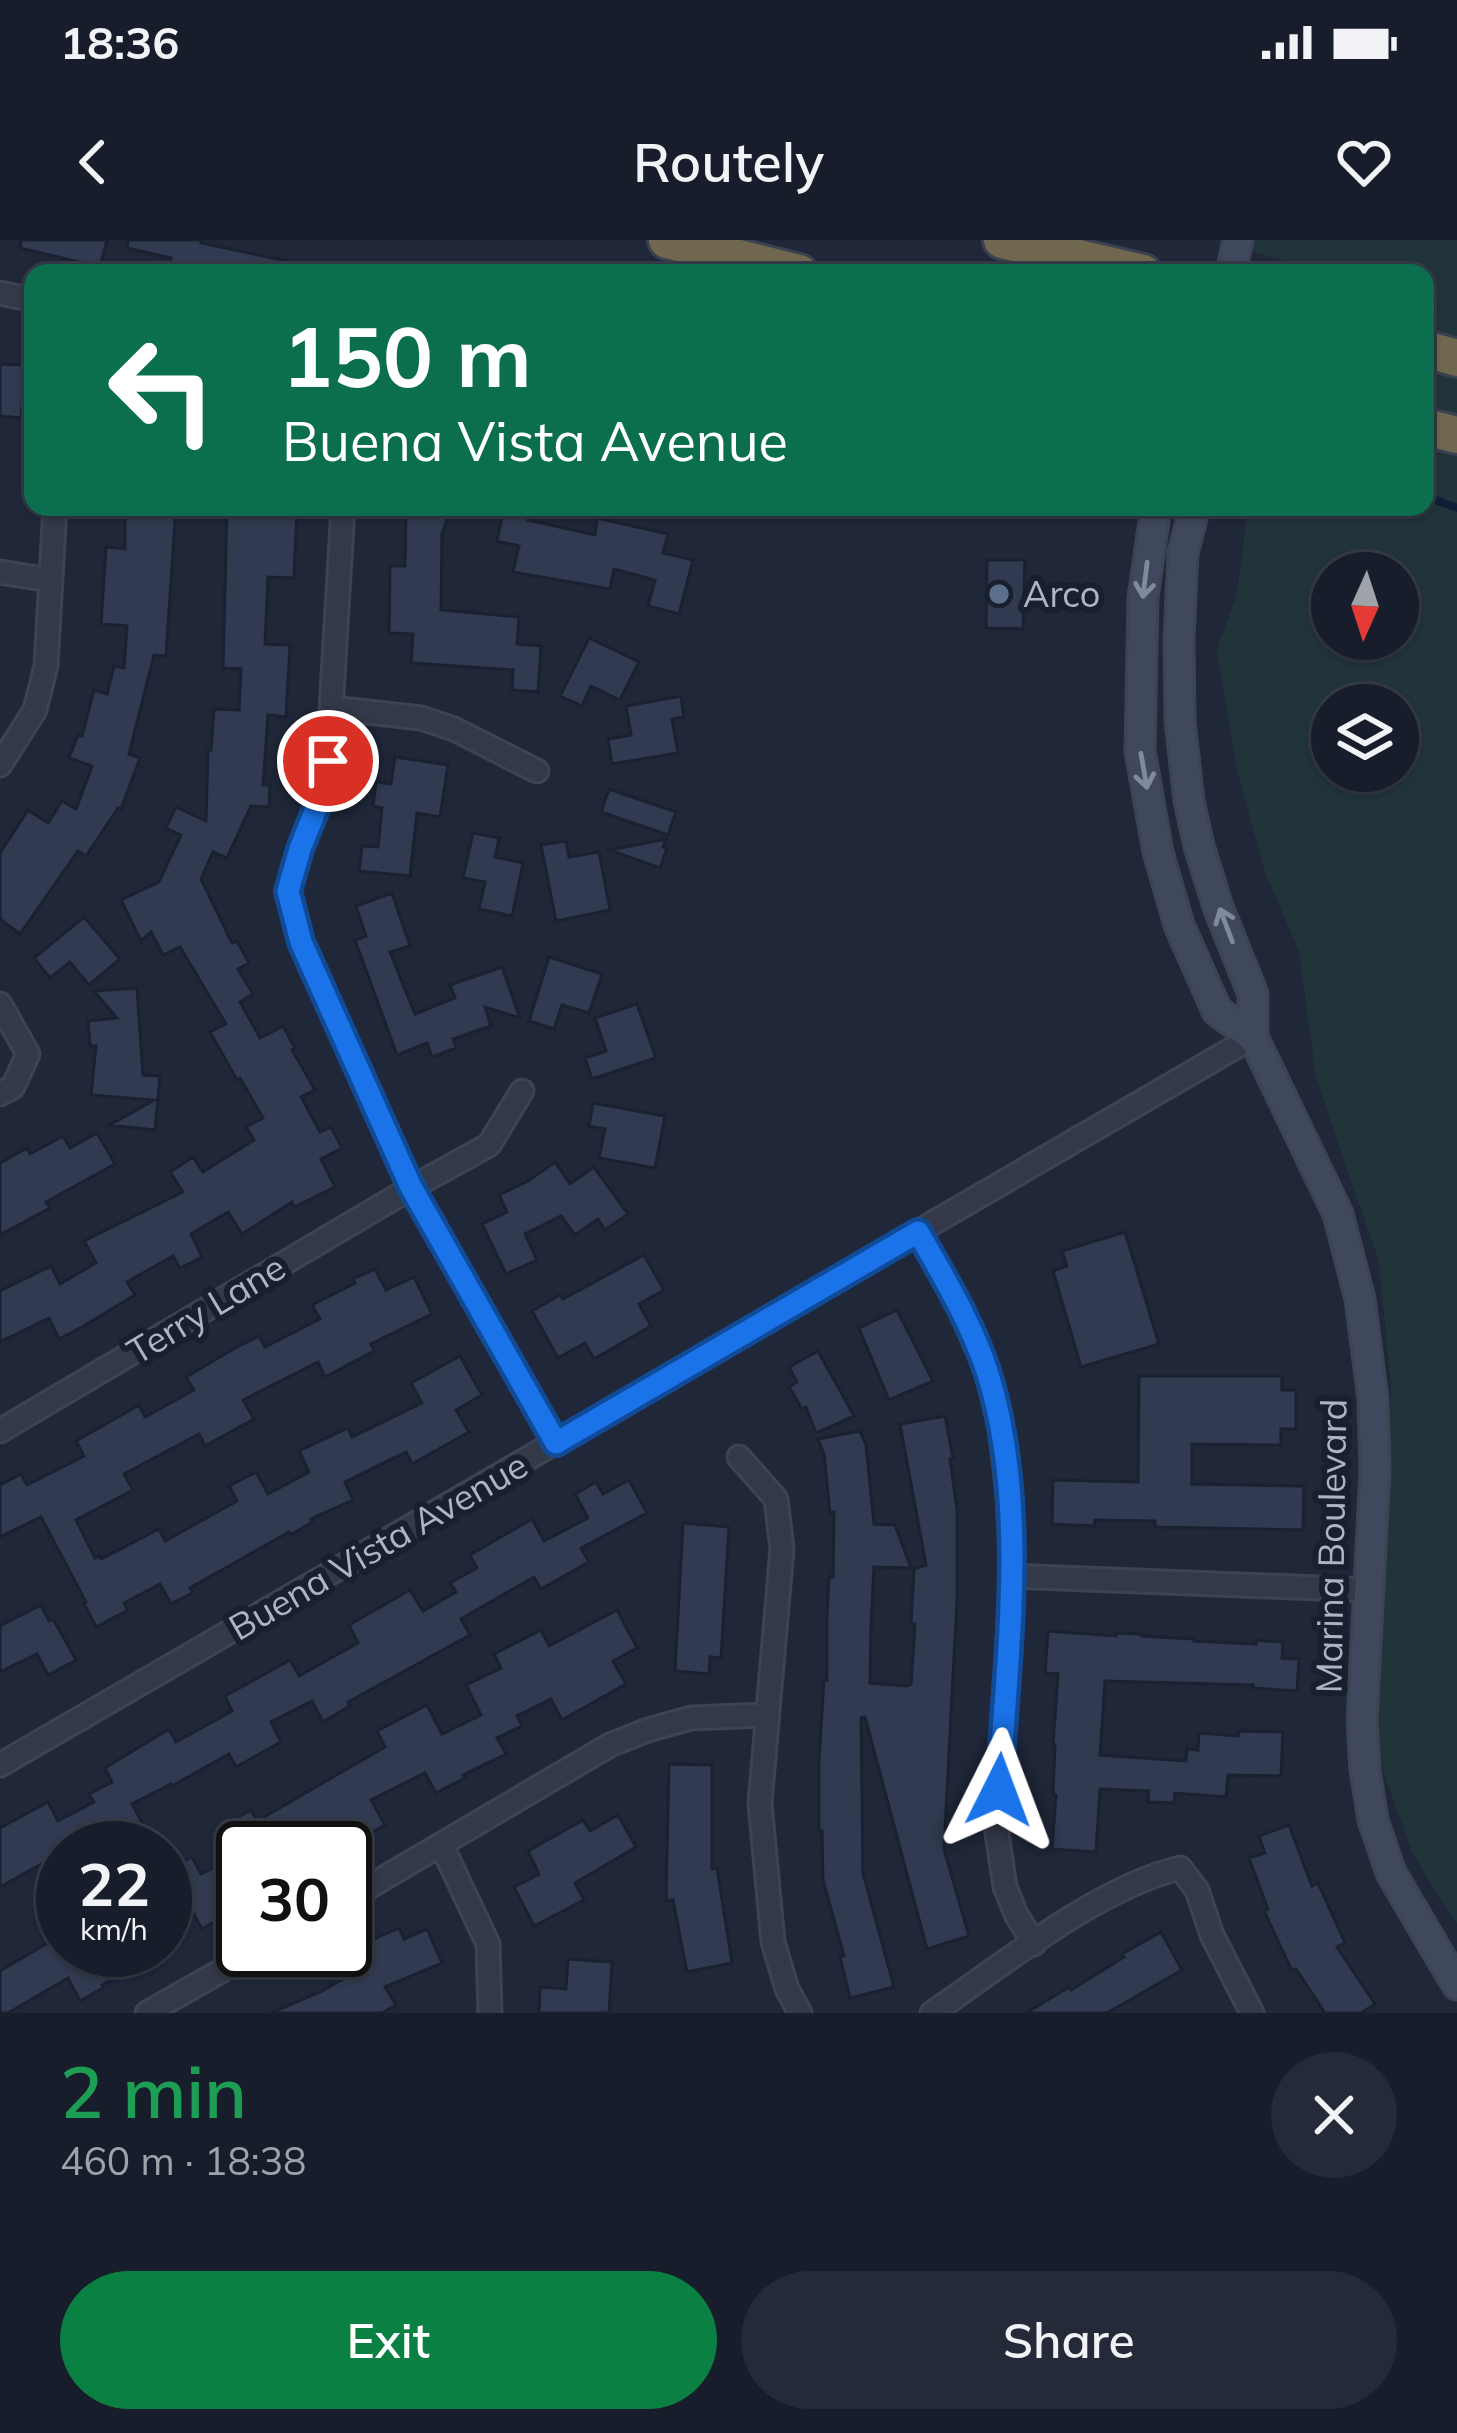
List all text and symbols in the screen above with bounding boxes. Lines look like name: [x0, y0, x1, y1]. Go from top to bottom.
text: 18:36: [60, 14, 179, 70]
text: Routely: [633, 128, 824, 196]
icon: back: [60, 129, 126, 195]
icon: heart: [1331, 129, 1397, 195]
text: 150 m: [282, 303, 532, 408]
icon: left: [84, 312, 240, 468]
text: Buena Vista Avenue: [282, 407, 788, 475]
north arrow: [1311, 552, 1419, 660]
map controls: [1311, 552, 1419, 792]
one-way arrow: [1133, 560, 1156, 599]
place label: Arco: [1023, 571, 1100, 616]
marker: Arco: [986, 581, 1012, 607]
button: layers: [1311, 684, 1419, 792]
pin: [277, 710, 379, 812]
icon: arrive: [295, 728, 361, 794]
one-way arrow: [1133, 751, 1156, 790]
one-way arrow: [1213, 908, 1235, 945]
street label: Terry Lane: [119, 1244, 293, 1373]
street label: Marina Boulevard: [1305, 1398, 1356, 1694]
street label: Buena Vista Avenue: [220, 1442, 535, 1649]
position arrow: [936, 1727, 1062, 1853]
speed limit sign: 30: [216, 1821, 372, 1977]
text: 22: [78, 1846, 150, 1921]
text: km/h: [80, 1910, 148, 1948]
text: 2 min: [60, 2046, 247, 2136]
button: close: [1271, 2052, 1397, 2178]
text: 460 m · 18:38: [60, 2136, 306, 2185]
button: Exit: [60, 2271, 717, 2409]
button: Share: [741, 2271, 1397, 2409]

